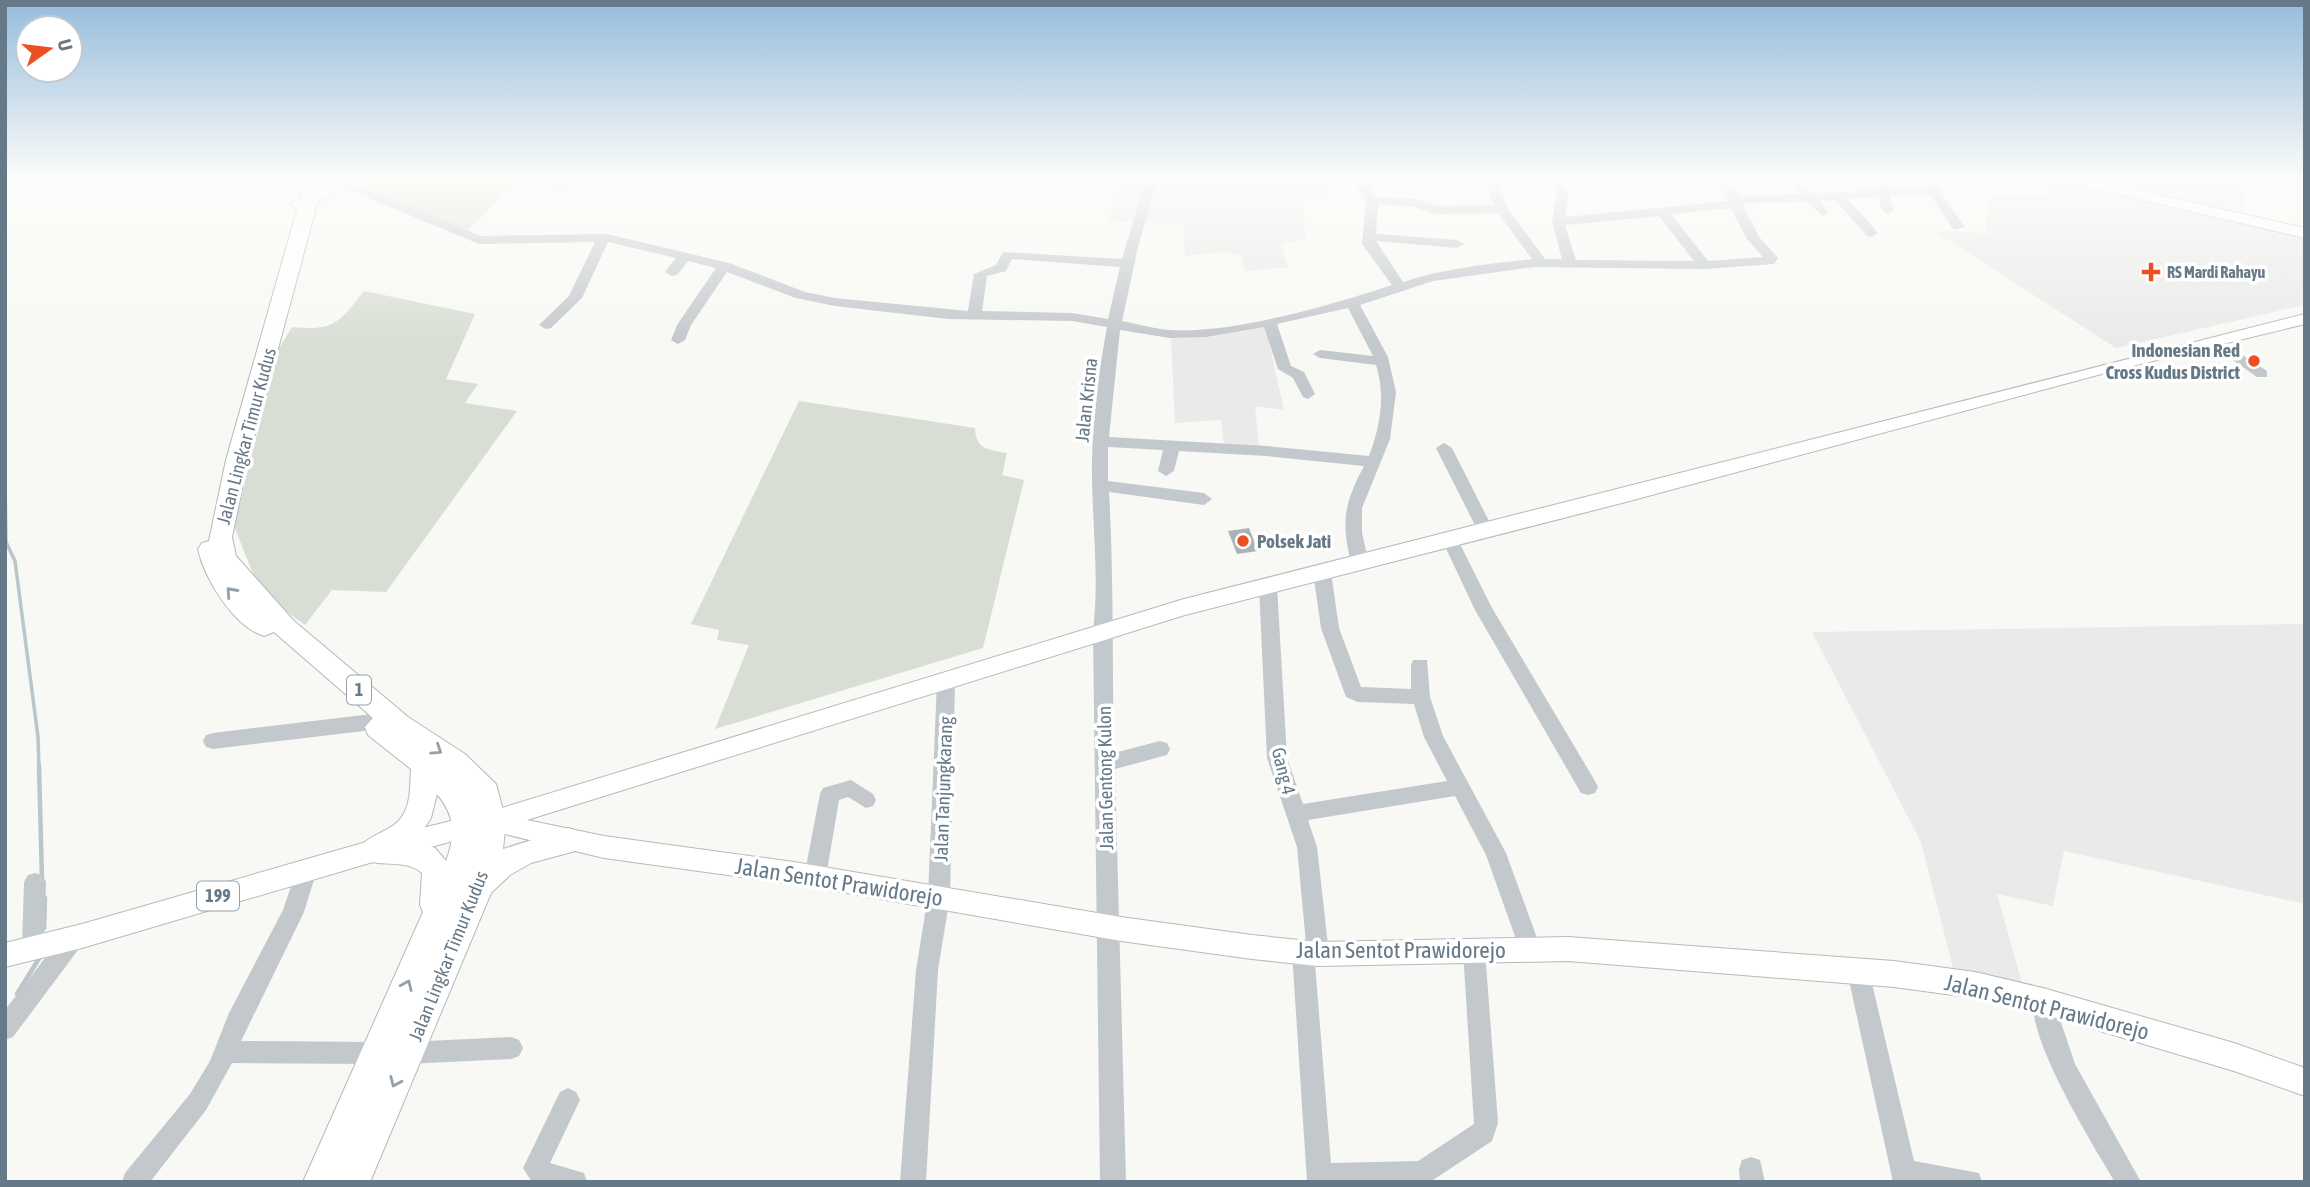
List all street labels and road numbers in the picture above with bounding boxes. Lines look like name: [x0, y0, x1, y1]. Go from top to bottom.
street label: Jalan Lingkar Timur Kudus: [212, 345, 280, 527]
street label: Jalan Krisna: [1071, 357, 1101, 443]
road number: 1: [347, 676, 371, 704]
street label: Jalan Gentong Kulon: [1093, 706, 1117, 850]
street label: Jalan Tanjungkarang: [929, 715, 957, 862]
street label: Gang 4: [1268, 745, 1300, 797]
street label: Jalan Sentot Prawidorejo: [733, 853, 945, 911]
street label: Jalan Lingkar Timur Kudus: [404, 867, 492, 1044]
road number: 199: [197, 882, 239, 911]
street label: Jalan Sentot Prawidorejo: [1296, 937, 1506, 963]
street label: Jalan Sentot Prawidorejo: [1942, 969, 2152, 1045]

